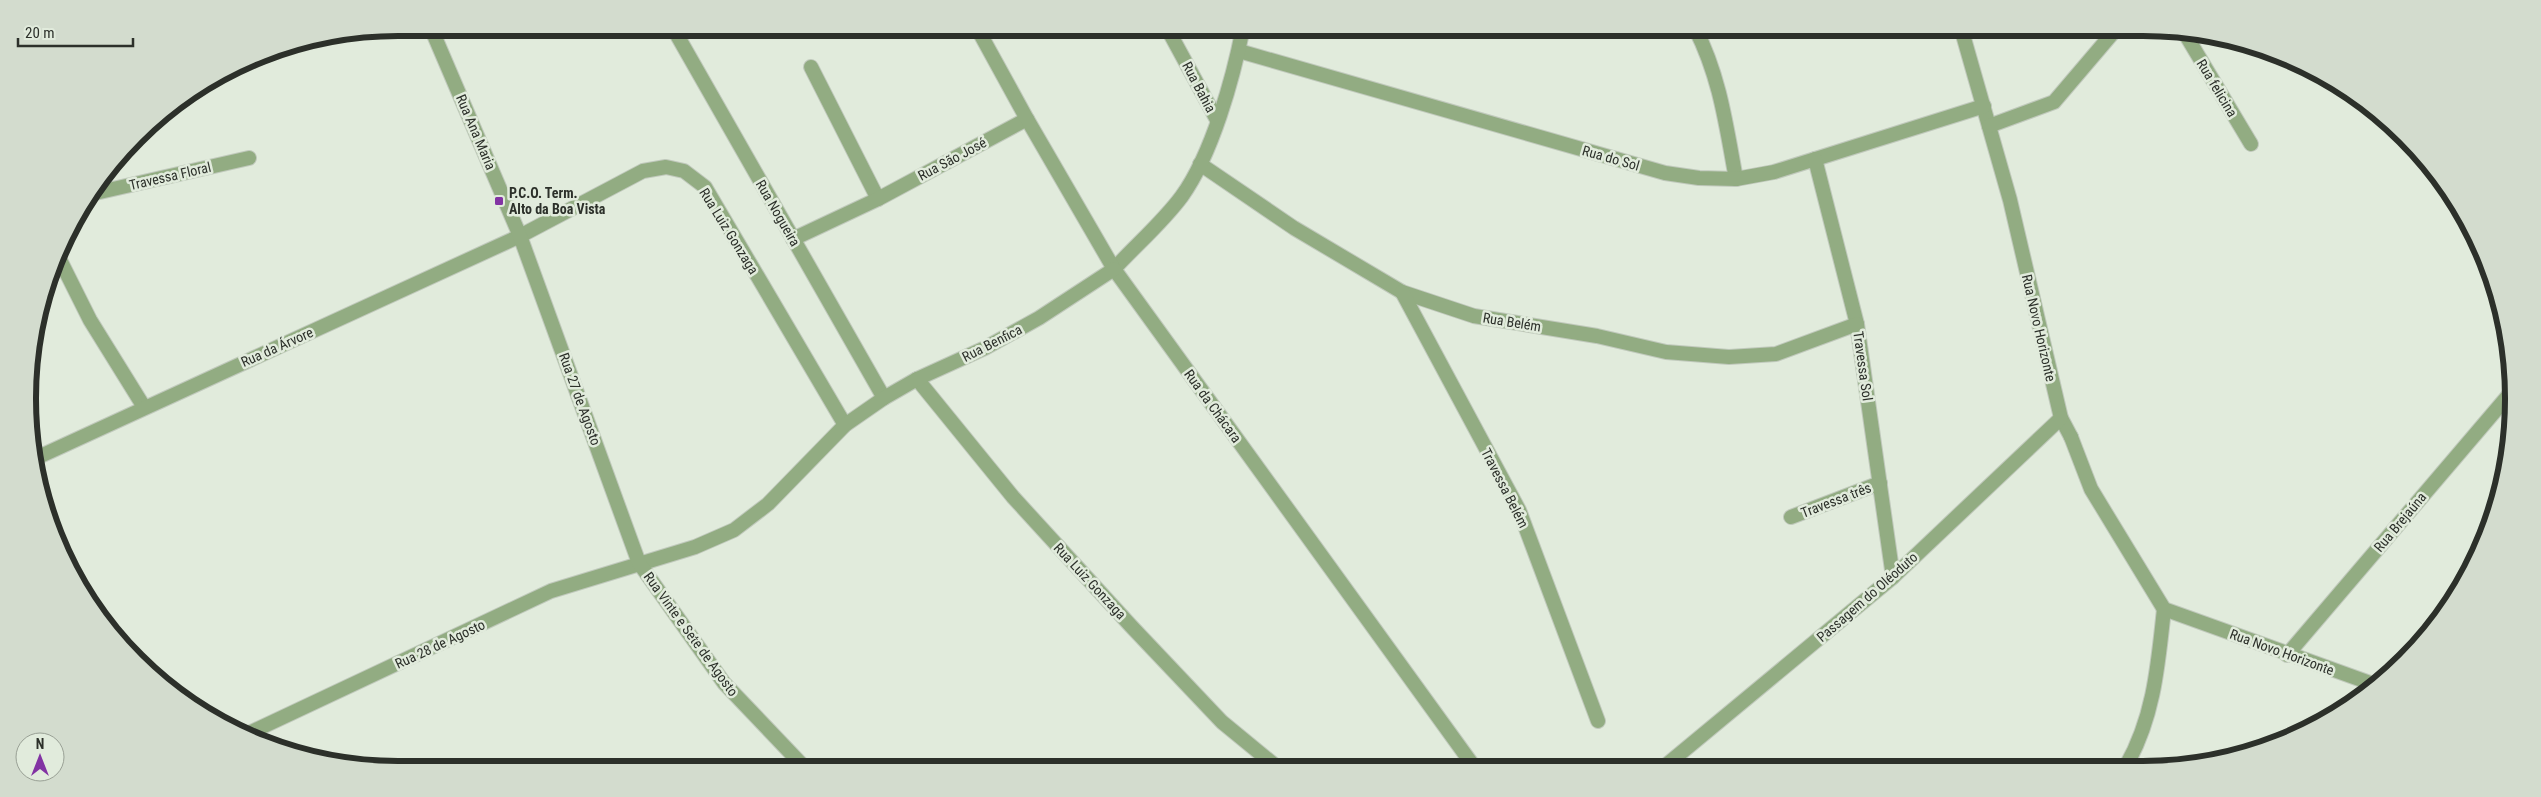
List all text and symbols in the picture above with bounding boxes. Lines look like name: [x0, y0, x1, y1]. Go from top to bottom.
scale bar: [18, 15, 132, 47]
text: 20 m: [25, 24, 55, 42]
street label: Rua felicina: [2194, 56, 2240, 120]
street label: Rua Bahia: [1179, 59, 1219, 115]
street label: Rua Ana Maria: [453, 92, 499, 172]
street label: Rua São José: [915, 134, 989, 184]
street label: Rua do Sol: [1581, 142, 1641, 174]
street label: Travessa Floral: [128, 159, 212, 193]
street label: Rua Nogueira: [753, 177, 803, 249]
place label: P.C.O. Term. Alto da Boa Vista: [509, 185, 606, 217]
street label: Rua Luiz Gonzaga: [696, 185, 762, 277]
marker: P.C.O. Term. Alto da Boa Vista: [493, 195, 505, 207]
street label: Rua Novo Horizonte: [2019, 273, 2059, 384]
street label: Rua Belém: [1482, 310, 1542, 334]
street label: Rua Benfica: [959, 321, 1025, 365]
street label: Rua da Árvore: [238, 323, 316, 370]
street label: Travessa Sol: [1850, 330, 1876, 402]
street label: Rua 27 de Agosto: [556, 351, 604, 447]
street label: Rua da Chácara: [1181, 366, 1245, 446]
street label: Travessa Belém: [1478, 446, 1532, 530]
street label: Travessa três: [1799, 479, 1873, 521]
street label: Rua Brejaúna: [2371, 489, 2429, 555]
street label: Rua Luiz Gonzaga: [1051, 540, 1129, 622]
street label: Passagem do Oléoduto: [1813, 549, 1921, 645]
street label: Rua Vinte e Sete de Agosto: [641, 569, 741, 699]
street label: Rua 28 de Agosto: [393, 616, 487, 672]
street label: Rua Novo Horizonte: [2228, 626, 2337, 678]
north arrow: [15, 732, 65, 782]
text: N: [36, 736, 44, 752]

